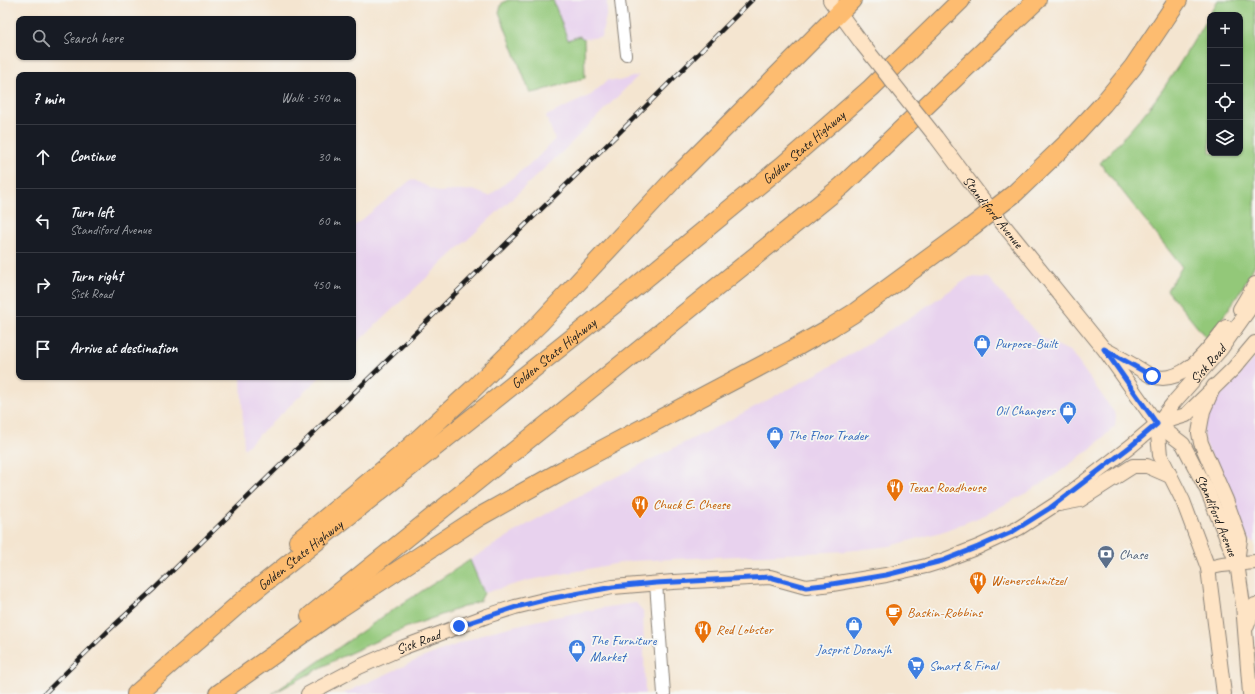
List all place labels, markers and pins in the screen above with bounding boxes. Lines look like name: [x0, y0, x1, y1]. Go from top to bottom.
shop icon: Purpose-Built: [972, 333, 992, 358]
place label: Purpose-Built: [995, 335, 1059, 352]
shop icon: Oil Changers: [1058, 400, 1078, 425]
place label: Oil Changers: [995, 402, 1056, 419]
shop icon: The Floor Trader: [765, 425, 785, 450]
place label: The Floor Trader: [788, 427, 869, 444]
restaurant icon: Texas Roadhouse: [885, 477, 905, 502]
place label: Texas Roadhouse: [908, 479, 987, 496]
restaurant icon: Chuck E. Cheese: [630, 494, 650, 519]
place label: Chuck E. Cheese: [653, 496, 731, 513]
bank icon: Chase: [1096, 544, 1116, 569]
place label: Chase: [1119, 546, 1149, 563]
restaurant icon: Wienerschnitzel: [968, 570, 988, 595]
place label: Wienerschnitzel: [991, 572, 1068, 589]
cafe icon: Baskin-Robbins: [884, 602, 904, 627]
place label: Baskin-Robbins: [907, 604, 983, 621]
shop icon: Jasprit Dosanjh: [844, 615, 864, 640]
restaurant icon: Red Lobster: [693, 619, 713, 644]
place label: Red Lobster: [716, 621, 774, 638]
place label: The Furniture Market: [590, 632, 658, 665]
shop icon: The Furniture Market: [567, 638, 587, 663]
place label: Jasprit Dosanjh: [815, 641, 892, 658]
supermarket icon: Smart & Final: [906, 655, 926, 680]
place label: Smart & Final: [929, 657, 1000, 674]

